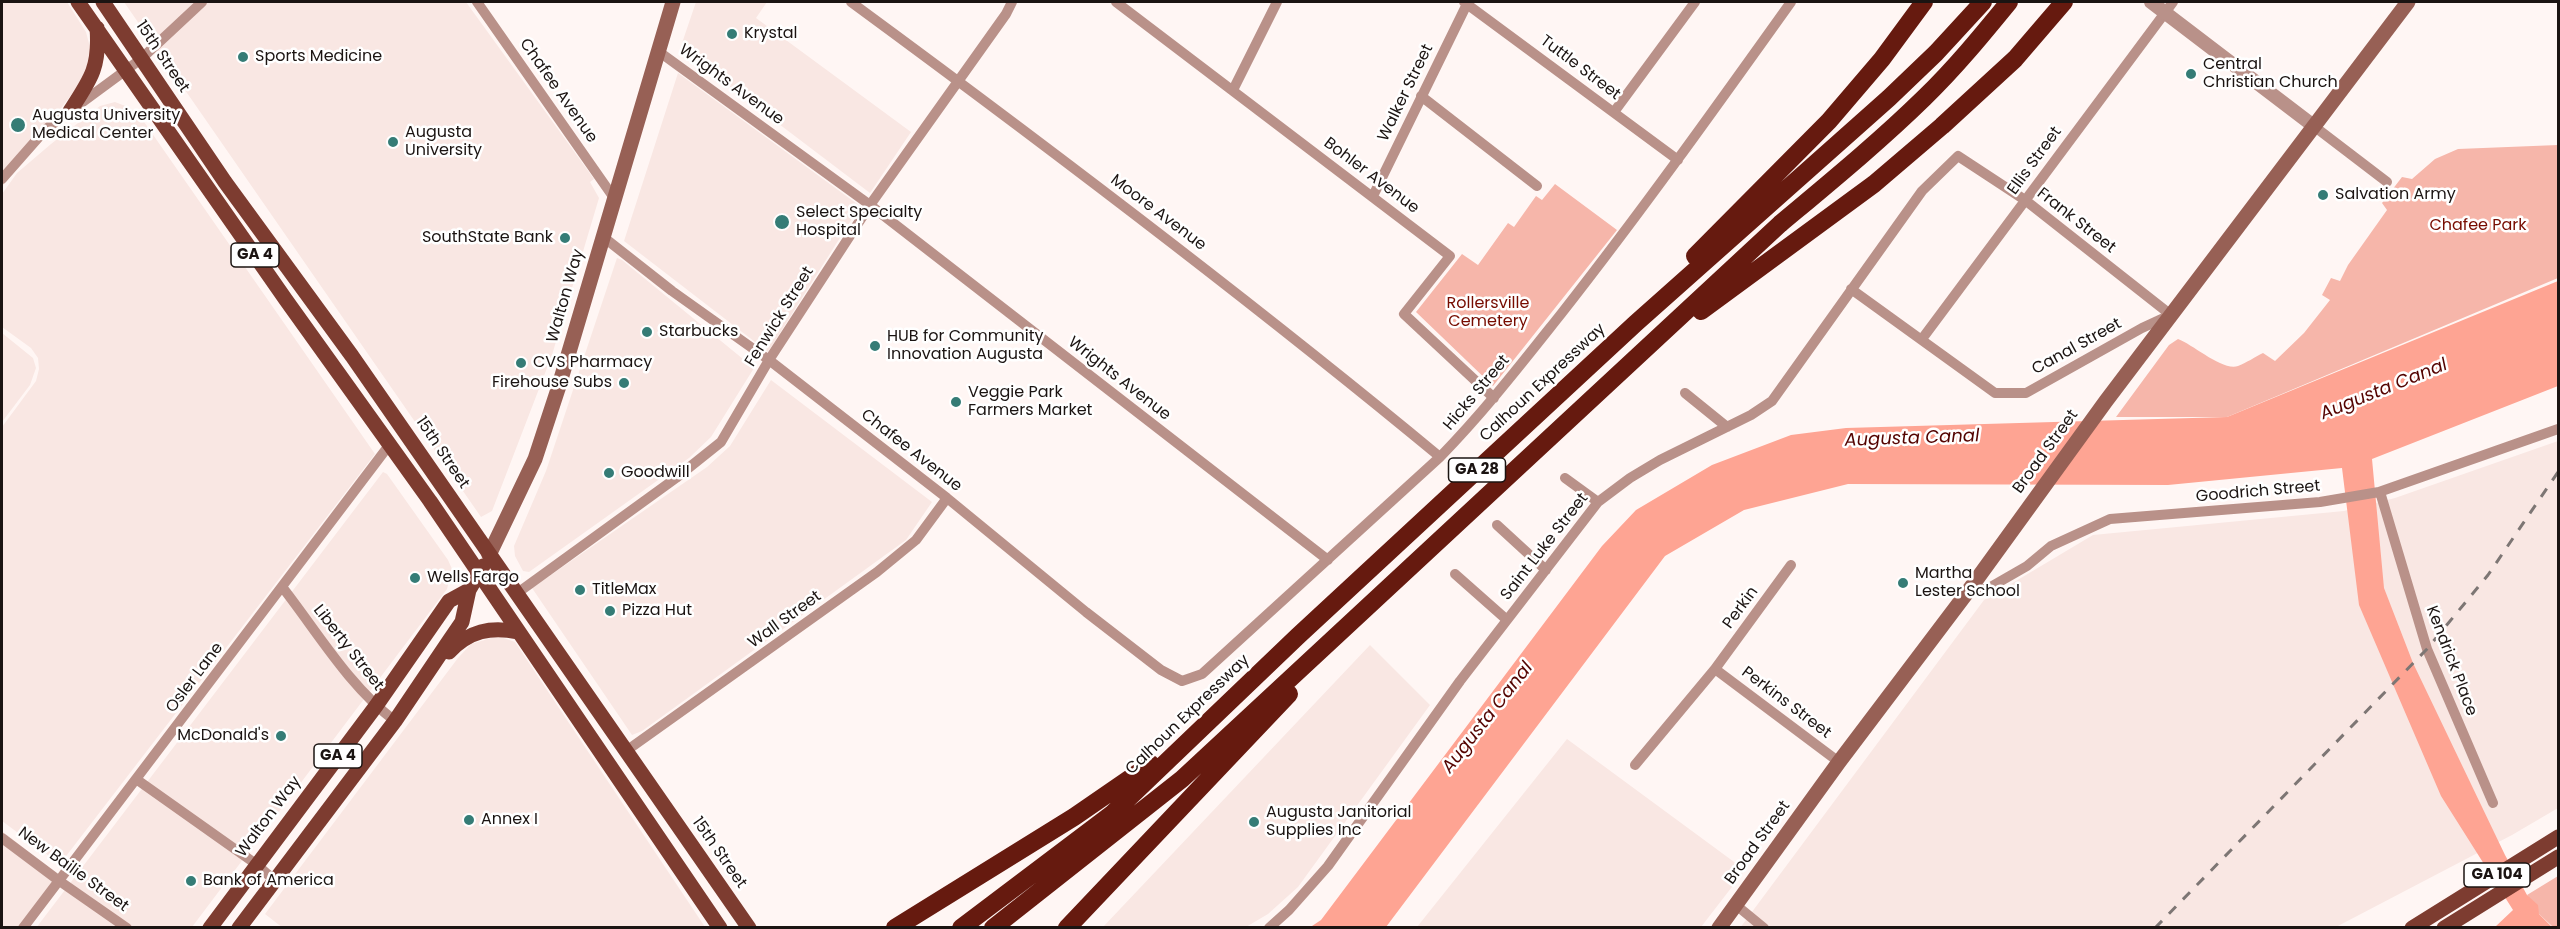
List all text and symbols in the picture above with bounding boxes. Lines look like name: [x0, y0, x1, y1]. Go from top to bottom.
street label: 15th Street: [131, 17, 193, 97]
place label: Krystal: [744, 24, 797, 44]
marker: Krystal: [725, 27, 739, 41]
street label: Tuttle Street: [1536, 32, 1624, 104]
street label: Chafee Avenue: [515, 35, 601, 147]
street label: Wrights Avenue: [675, 40, 787, 130]
street label: Walker Street: [1374, 41, 1438, 145]
place label: Sports Medicine: [255, 47, 382, 67]
marker: Sports Medicine: [236, 50, 250, 64]
place label: Central Christian Church: [2203, 55, 2338, 93]
marker: Central Christian Church: [2184, 67, 2198, 81]
place label: Augusta University Medical Center: [32, 106, 180, 144]
marker: Augusta University Medical Center: [9, 116, 27, 134]
place label: Augusta University: [405, 123, 482, 161]
street label: Ellis Street: [2004, 123, 2066, 199]
street label: Bohler Avenue: [1320, 134, 1422, 218]
marker: Augusta University: [386, 135, 400, 149]
street label: Moore Avenue: [1107, 171, 1209, 255]
street label: Frank Street: [2033, 184, 2119, 258]
place label: Salvation Army: [2335, 185, 2456, 205]
marker: Salvation Army: [2316, 188, 2330, 202]
place label: Select Specialty Hospital: [796, 203, 922, 241]
marker: Select Specialty Hospital: [773, 213, 791, 231]
park label: Chafee Park: [2429, 216, 2527, 236]
place label: SouthState Bank: [422, 228, 553, 248]
marker: SouthState Bank: [558, 231, 572, 245]
road number: GA 4: [231, 243, 279, 267]
street label: Walton Way: [543, 247, 589, 345]
street label: Fenwick Street: [742, 263, 818, 371]
park label: Rollersville Cemetery: [1447, 294, 1529, 332]
street label: Canal Street: [2029, 315, 2125, 379]
street label: Calhoun Expressway: [1476, 320, 1610, 446]
place label: Starbucks: [659, 322, 738, 342]
marker: Starbucks: [640, 325, 654, 339]
place label: HUB for Community Innovation Augusta: [887, 327, 1043, 365]
street label: Wrights Avenue: [1064, 333, 1174, 425]
marker: HUB for Community Innovation Augusta: [868, 339, 882, 353]
street label: Hicks Street: [1440, 351, 1514, 435]
place label: CVS Pharmacy: [533, 353, 652, 373]
water label: Augusta Canal: [2317, 355, 2451, 425]
marker: CVS Pharmacy: [514, 356, 528, 370]
place label: Firehouse Subs: [492, 373, 612, 393]
marker: Firehouse Subs: [617, 376, 631, 390]
place label: Veggie Park Farmers Market: [968, 383, 1092, 421]
marker: Veggie Park Farmers Market: [949, 395, 963, 409]
street label: Chafee Avenue: [857, 406, 965, 496]
street label: Broad Street: [2009, 406, 2083, 498]
street label: 15th Street: [411, 413, 473, 493]
water label: Augusta Canal: [1844, 426, 1980, 452]
road number: GA 28: [1448, 458, 1506, 482]
place label: Goodwill: [621, 463, 690, 483]
marker: Goodwill: [602, 466, 616, 480]
street label: Goodrich Street: [2195, 477, 2321, 507]
street label: Saint Luke Street: [1497, 490, 1593, 604]
place label: Martha Lester School: [1915, 564, 2020, 602]
place label: Wells Fargo: [427, 568, 519, 588]
marker: Wells Fargo: [408, 571, 422, 585]
marker: Martha Lester School: [1896, 576, 1910, 590]
place label: TitleMax: [592, 580, 657, 600]
marker: TitleMax: [573, 583, 587, 597]
street label: Perkin: [1719, 583, 1763, 633]
street label: Wall Street: [745, 587, 825, 653]
street label: Liberty Street: [309, 601, 387, 695]
place label: Pizza Hut: [622, 601, 692, 621]
street label: Kendrick Place: [2421, 603, 2481, 719]
marker: Pizza Hut: [603, 604, 617, 618]
street label: Osler Lane: [162, 639, 228, 717]
street label: Calhoun Expressway: [1122, 651, 1254, 779]
water label: Augusta Canal: [1438, 658, 1538, 778]
street label: Perkins Street: [1737, 663, 1835, 743]
place label: McDonald's: [177, 726, 269, 746]
marker: McDonald's: [274, 729, 288, 743]
road number: GA 4: [314, 744, 362, 768]
street label: Walton Way: [232, 773, 306, 861]
street label: Broad Street: [1721, 797, 1795, 889]
place label: Augusta Janitorial Supplies Inc: [1266, 803, 1412, 841]
place label: Annex I: [481, 810, 538, 830]
marker: Annex I: [462, 813, 476, 827]
street label: 15th Street: [688, 814, 750, 892]
marker: Augusta Janitorial Supplies Inc: [1247, 815, 1261, 829]
street label: New Bailie Street: [14, 823, 132, 917]
road number: GA 104: [2464, 863, 2530, 887]
place label: Bank of America: [203, 871, 334, 891]
marker: Bank of America: [184, 874, 198, 888]

